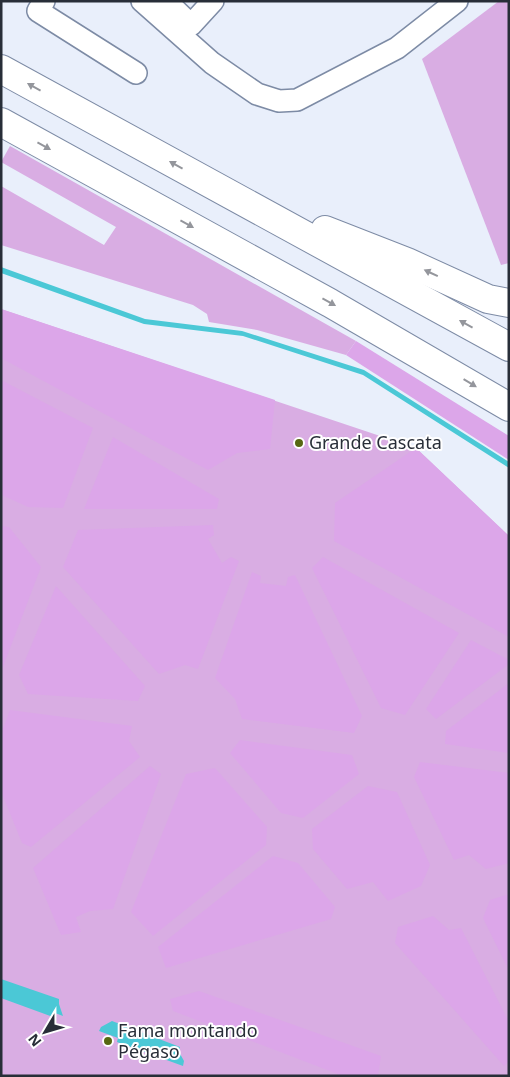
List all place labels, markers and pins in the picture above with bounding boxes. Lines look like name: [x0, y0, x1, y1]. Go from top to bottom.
place label: Grande Cascata: [309, 430, 442, 454]
marker: Grande Cascata: [293, 437, 305, 449]
place label: Fama montando Pégaso: [118, 1018, 258, 1063]
marker: Fama montando Pégaso: [102, 1035, 114, 1047]

